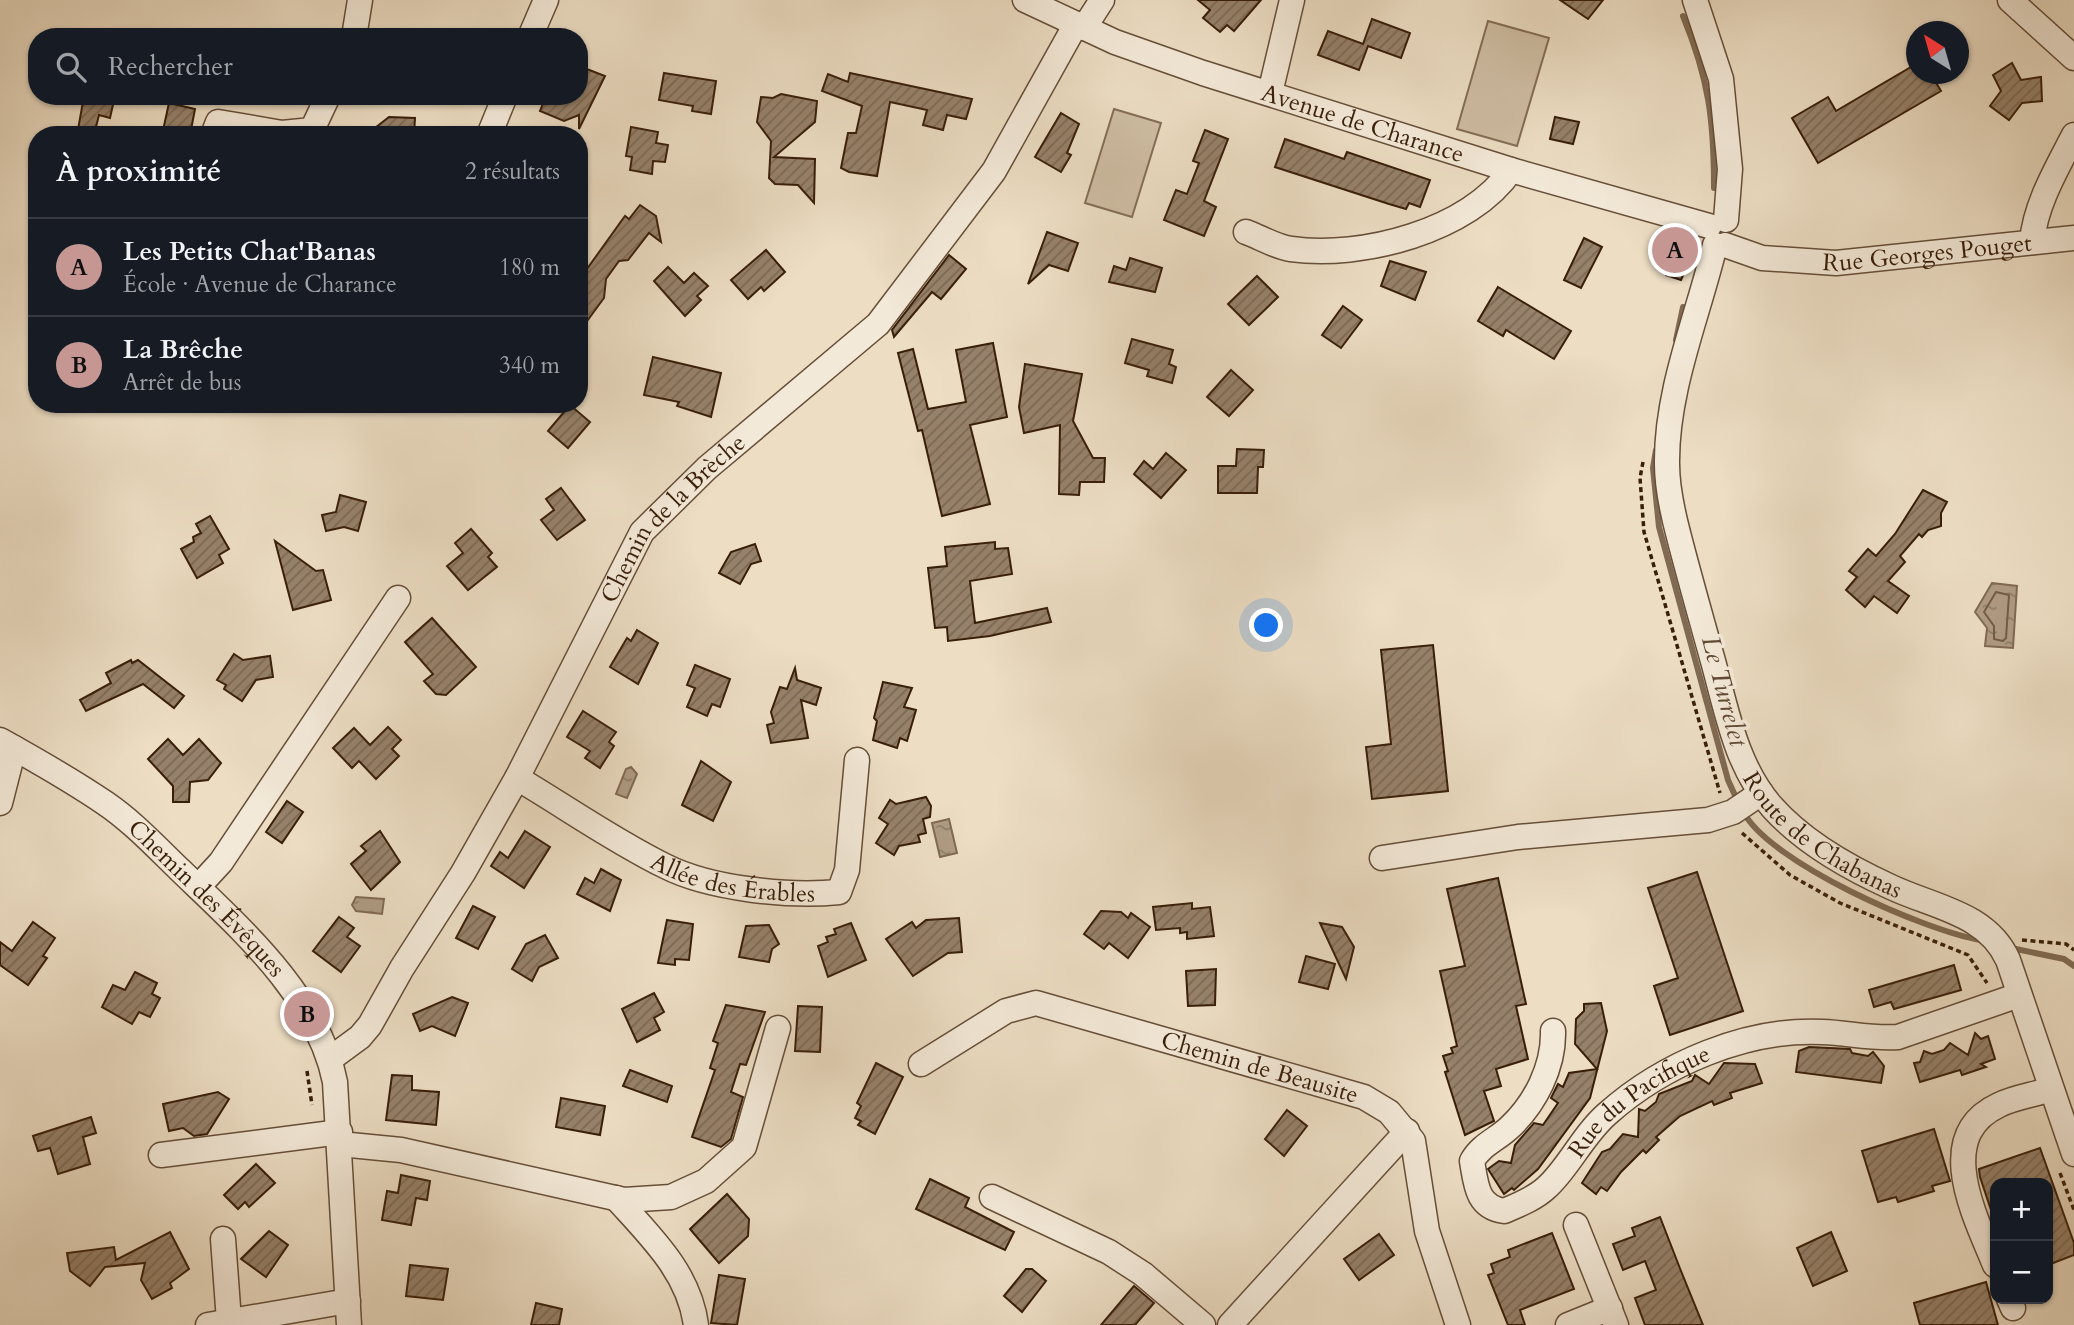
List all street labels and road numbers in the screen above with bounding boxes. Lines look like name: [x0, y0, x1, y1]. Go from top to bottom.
street label: Avenue de Charance: [1257, 76, 1468, 171]
street label: Rue Georges Pouget: [1822, 227, 2034, 280]
street label: Chemin de la Brèche: [593, 427, 753, 608]
street label: Route de Chabanas: [1735, 766, 1907, 907]
street label: Chemin des Évêques: [121, 812, 293, 984]
street label: Allée des Érables: [645, 845, 815, 910]
street label: Chemin de Beausite: [1157, 1024, 1362, 1112]
street label: Rue du Pacifique: [1560, 1037, 1715, 1165]

